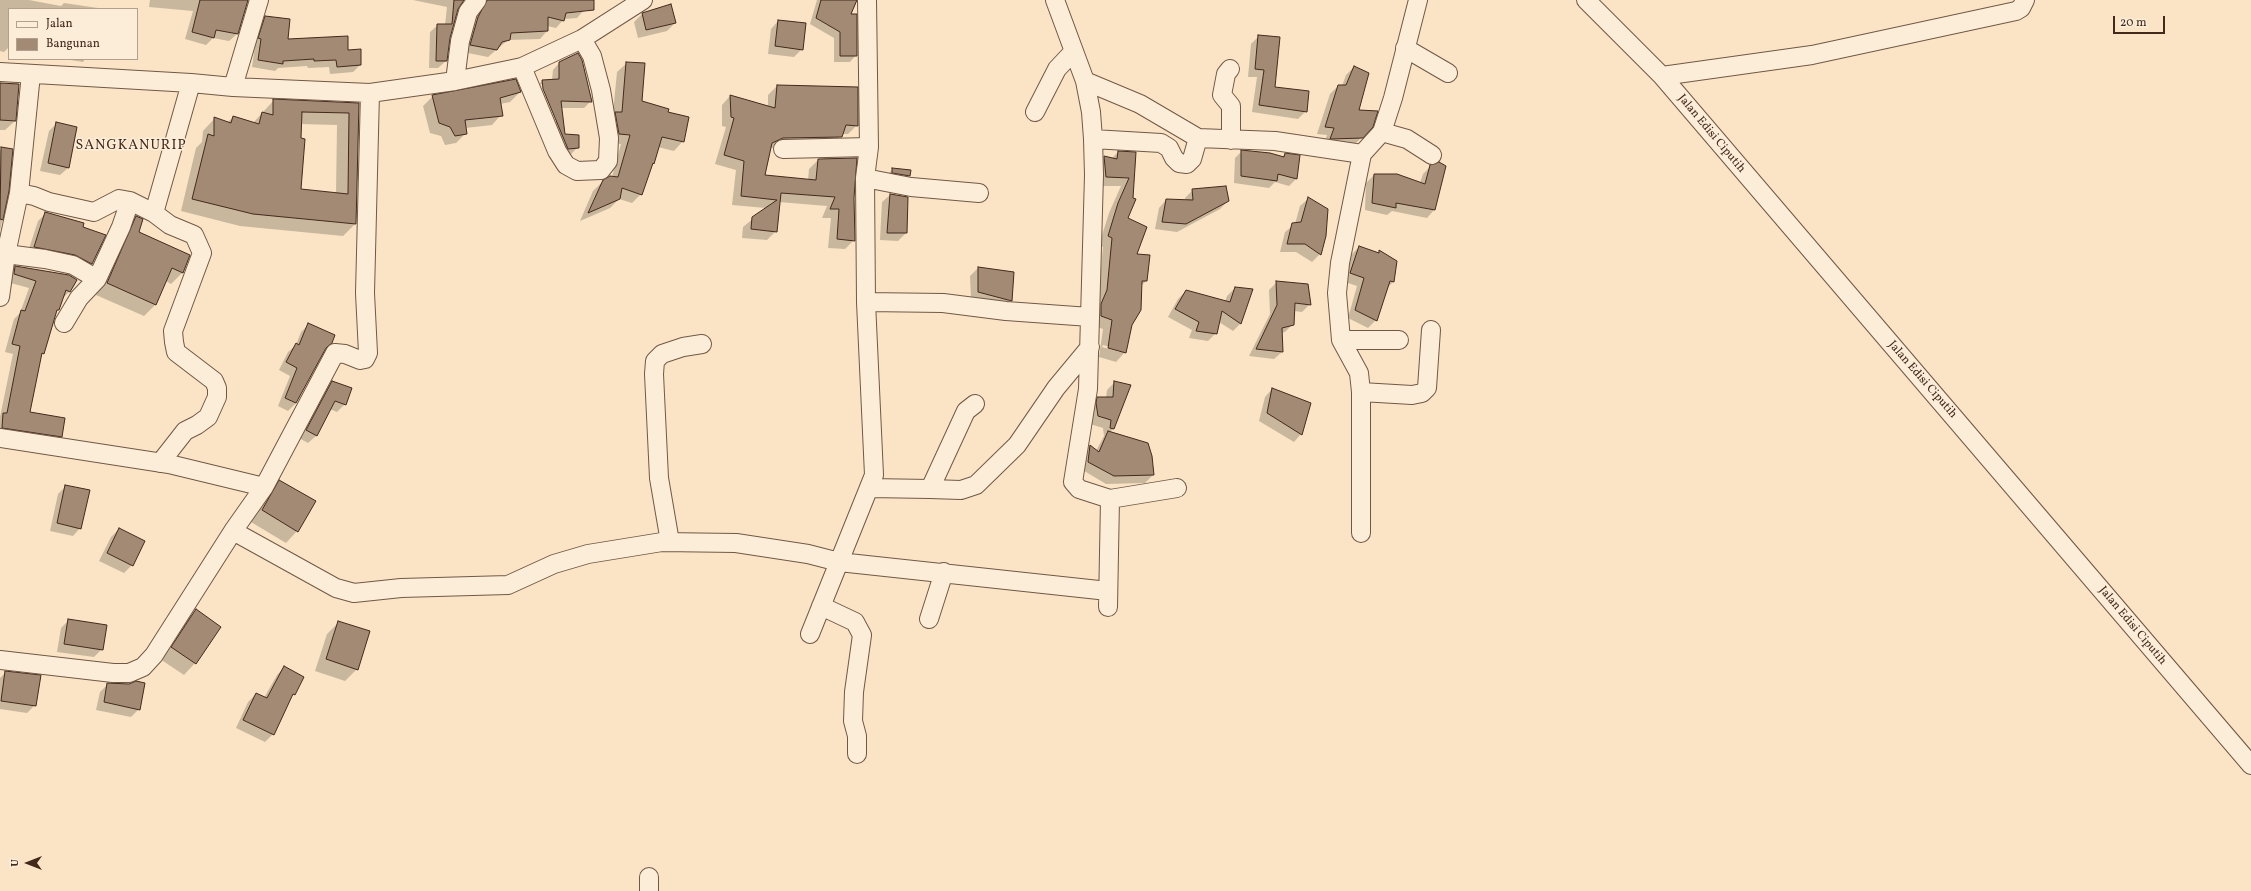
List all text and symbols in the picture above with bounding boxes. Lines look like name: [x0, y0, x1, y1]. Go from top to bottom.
legend: [8, 8, 138, 60]
scale bar: [2115, 8, 2167, 34]
text: 20 m: [2120, 15, 2147, 31]
text: Jalan: [46, 16, 73, 32]
text: Bangunan: [46, 36, 100, 52]
street label: Jalan Edisi Ciputih: [1674, 92, 1748, 176]
district label: SANGKANURIP: [75, 138, 187, 154]
street label: Jalan Edisi Ciputih: [1884, 338, 1960, 422]
street label: Jalan Edisi Ciputih: [2095, 584, 2169, 668]
north arrow: [8, 843, 48, 883]
text: U: [8, 859, 23, 867]

